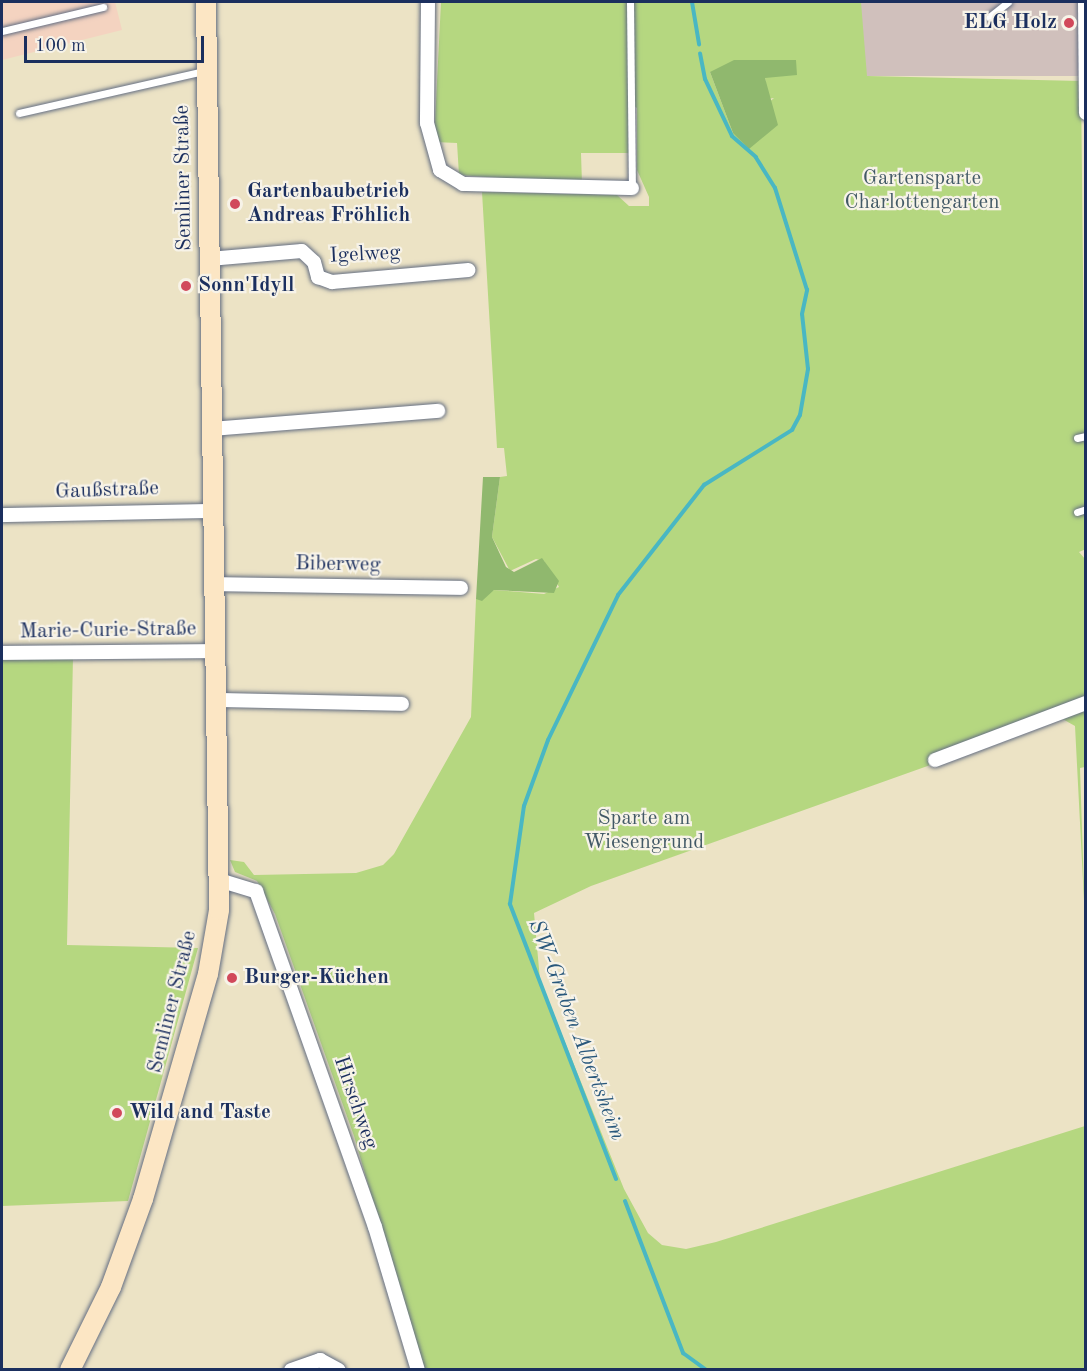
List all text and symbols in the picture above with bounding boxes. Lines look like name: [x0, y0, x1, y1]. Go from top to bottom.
place label: ELG Holz: [963, 10, 1057, 36]
marker: ELG Holz: [1062, 16, 1076, 30]
scale bar: [27, 24, 207, 62]
text: 100 m: [35, 37, 86, 55]
street label: Semliner Straße: [170, 105, 198, 251]
park label: Gartensparte Charlottengarten: [845, 166, 999, 216]
place label: Gartenbaubetrieb Andreas Fröhlich: [247, 179, 410, 229]
marker: Gartenbaubetrieb Andreas Fröhlich: [228, 197, 242, 211]
street label: Igelweg: [329, 241, 401, 269]
place label: Sonn'Idyll: [198, 273, 294, 299]
marker: Sonn'Idyll: [179, 279, 193, 293]
street label: Gaußstraße: [55, 477, 159, 505]
street label: Biberweg: [295, 552, 381, 578]
street label: Marie-Curie-Straße: [19, 617, 197, 645]
park label: Sparte am Wiesengrund: [584, 806, 704, 856]
water label: SW-Graben Albertsheim: [522, 916, 630, 1144]
street label: Semliner Straße: [143, 928, 203, 1076]
place label: Burger-Küchen: [244, 965, 389, 991]
marker: Burger-Küchen: [225, 971, 239, 985]
street label: Hirschweg: [327, 1053, 383, 1153]
place label: Wild and Taste: [129, 1100, 271, 1126]
marker: Wild and Taste: [110, 1106, 124, 1120]

